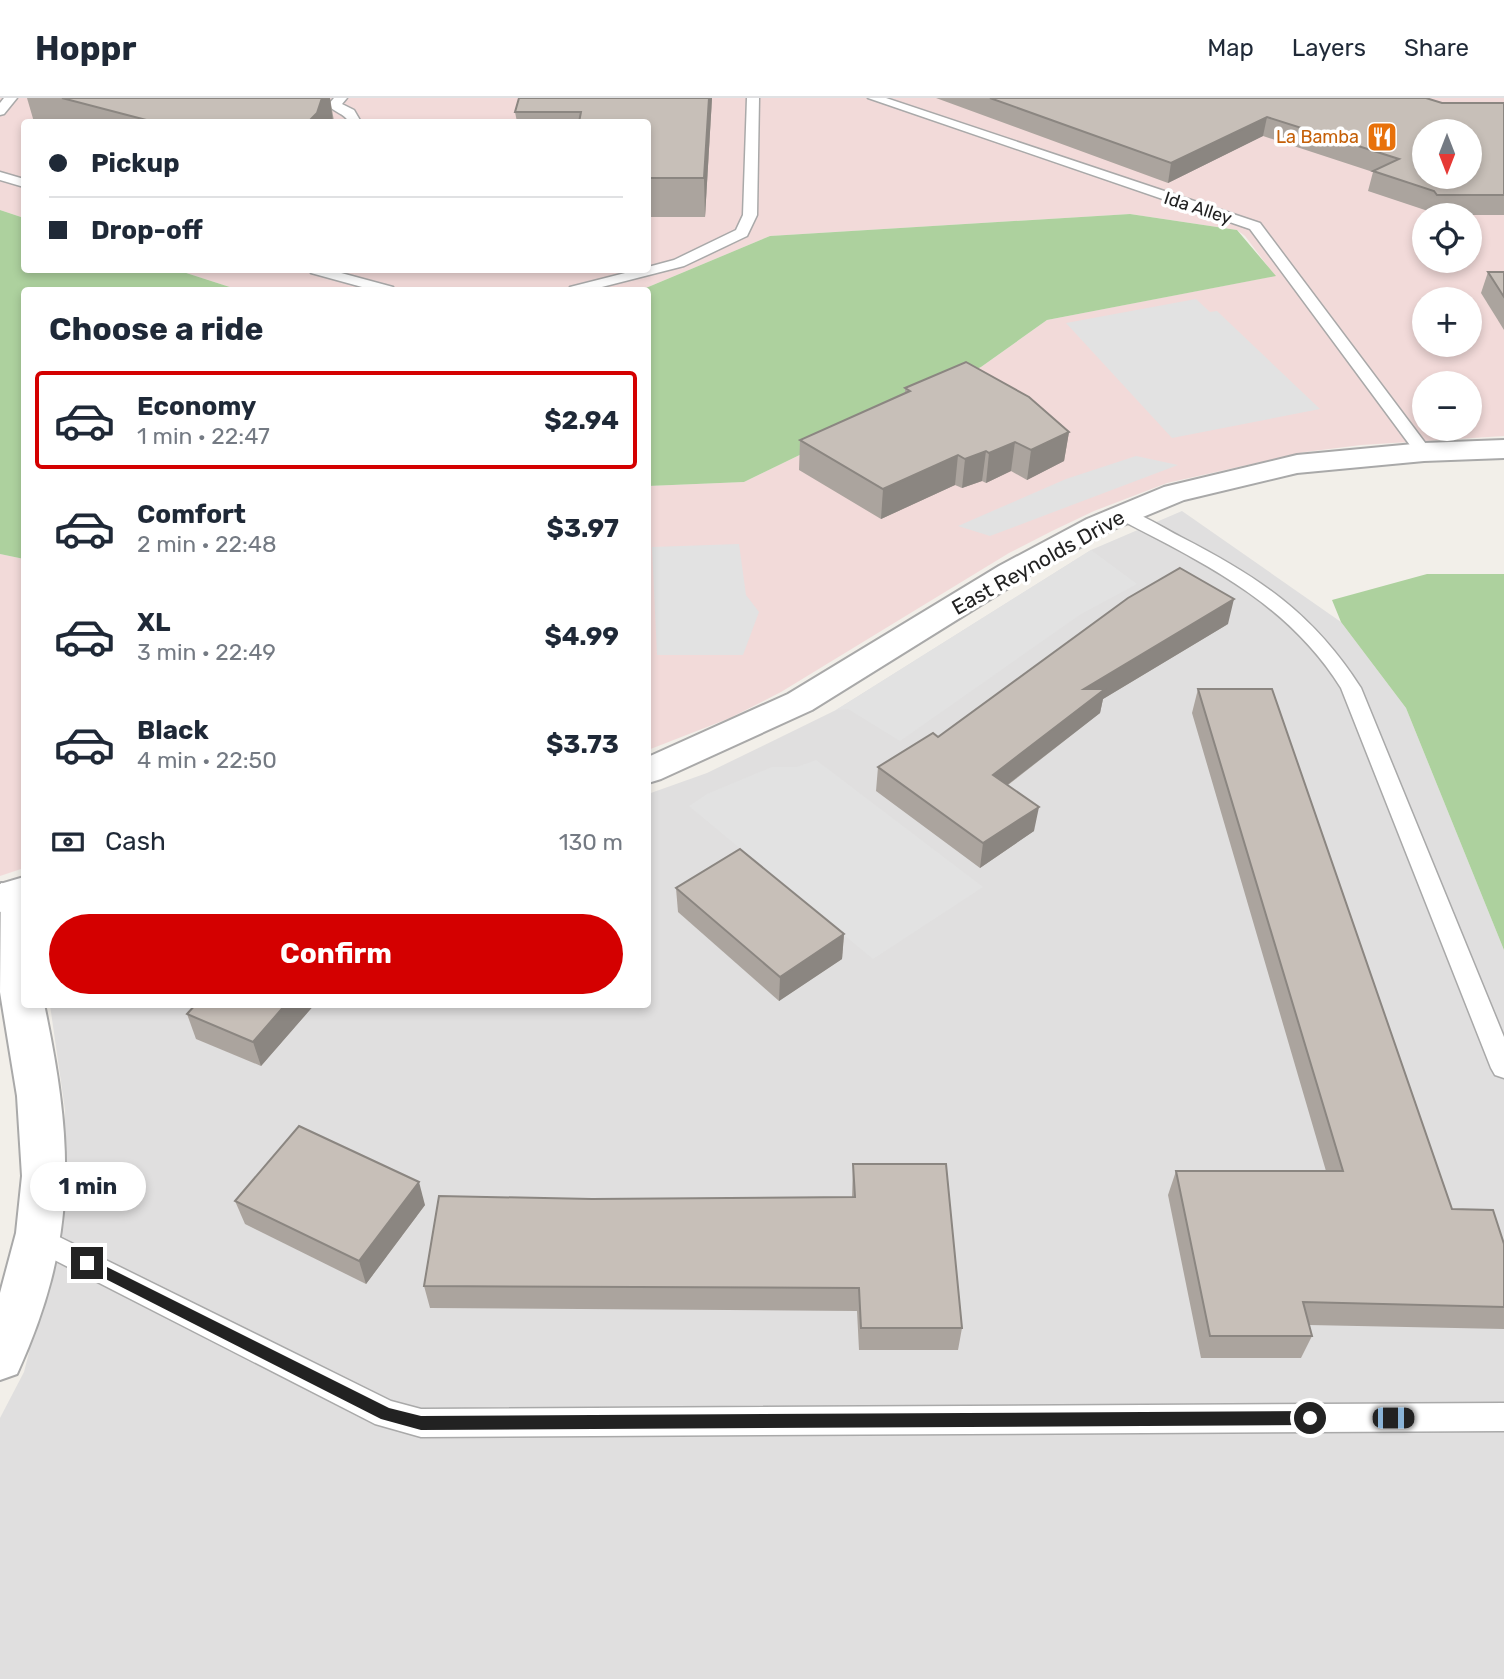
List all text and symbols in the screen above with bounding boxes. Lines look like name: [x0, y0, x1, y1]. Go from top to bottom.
text: Hoppr: [35, 29, 136, 68]
text: Map: [1207, 34, 1254, 62]
text: Layers: [1292, 34, 1366, 62]
text: Share: [1404, 34, 1469, 62]
north arrow: [1412, 119, 1482, 189]
map controls: [1412, 119, 1482, 441]
restaurant icon: La Bamba: [1365, 120, 1399, 154]
place label: La Bamba: [1276, 126, 1359, 148]
text: Pickup: [91, 148, 180, 179]
street label: Ida Alley: [1161, 187, 1235, 229]
button: locate: [1412, 203, 1482, 273]
text: Drop-off: [91, 215, 203, 246]
button: +: [1412, 287, 1482, 357]
text: Choose a ride: [49, 310, 263, 348]
button: −: [1412, 371, 1482, 441]
icon: car: [53, 389, 116, 452]
text: Economy: [137, 391, 256, 422]
text: $2.94: [544, 405, 619, 436]
text: 1 min · 22:47: [137, 422, 270, 450]
icon: car: [53, 497, 116, 560]
text: Comfort: [137, 499, 246, 530]
street label: East Reynolds Drive: [947, 504, 1129, 620]
text: $3.97: [547, 513, 619, 544]
text: 2 min · 22:48: [137, 530, 277, 558]
icon: car: [53, 605, 116, 668]
text: XL: [137, 607, 170, 638]
text: $4.99: [544, 621, 619, 652]
text: 3 min · 22:49: [137, 638, 276, 666]
icon: car: [53, 713, 116, 776]
text: Black: [137, 715, 209, 746]
text: $3.73: [546, 729, 619, 760]
text: 4 min · 22:50: [137, 746, 277, 774]
icon: cash: [49, 823, 87, 861]
text: Cash: [105, 826, 166, 857]
text: 130 m: [559, 828, 623, 856]
button: Confirm: [49, 914, 623, 994]
callout: 1 min: [29, 1162, 145, 1210]
text: 1 min: [59, 1172, 117, 1200]
route end: [71, 1247, 103, 1279]
route start: [1294, 1402, 1326, 1434]
car: [1373, 1408, 1415, 1429]

